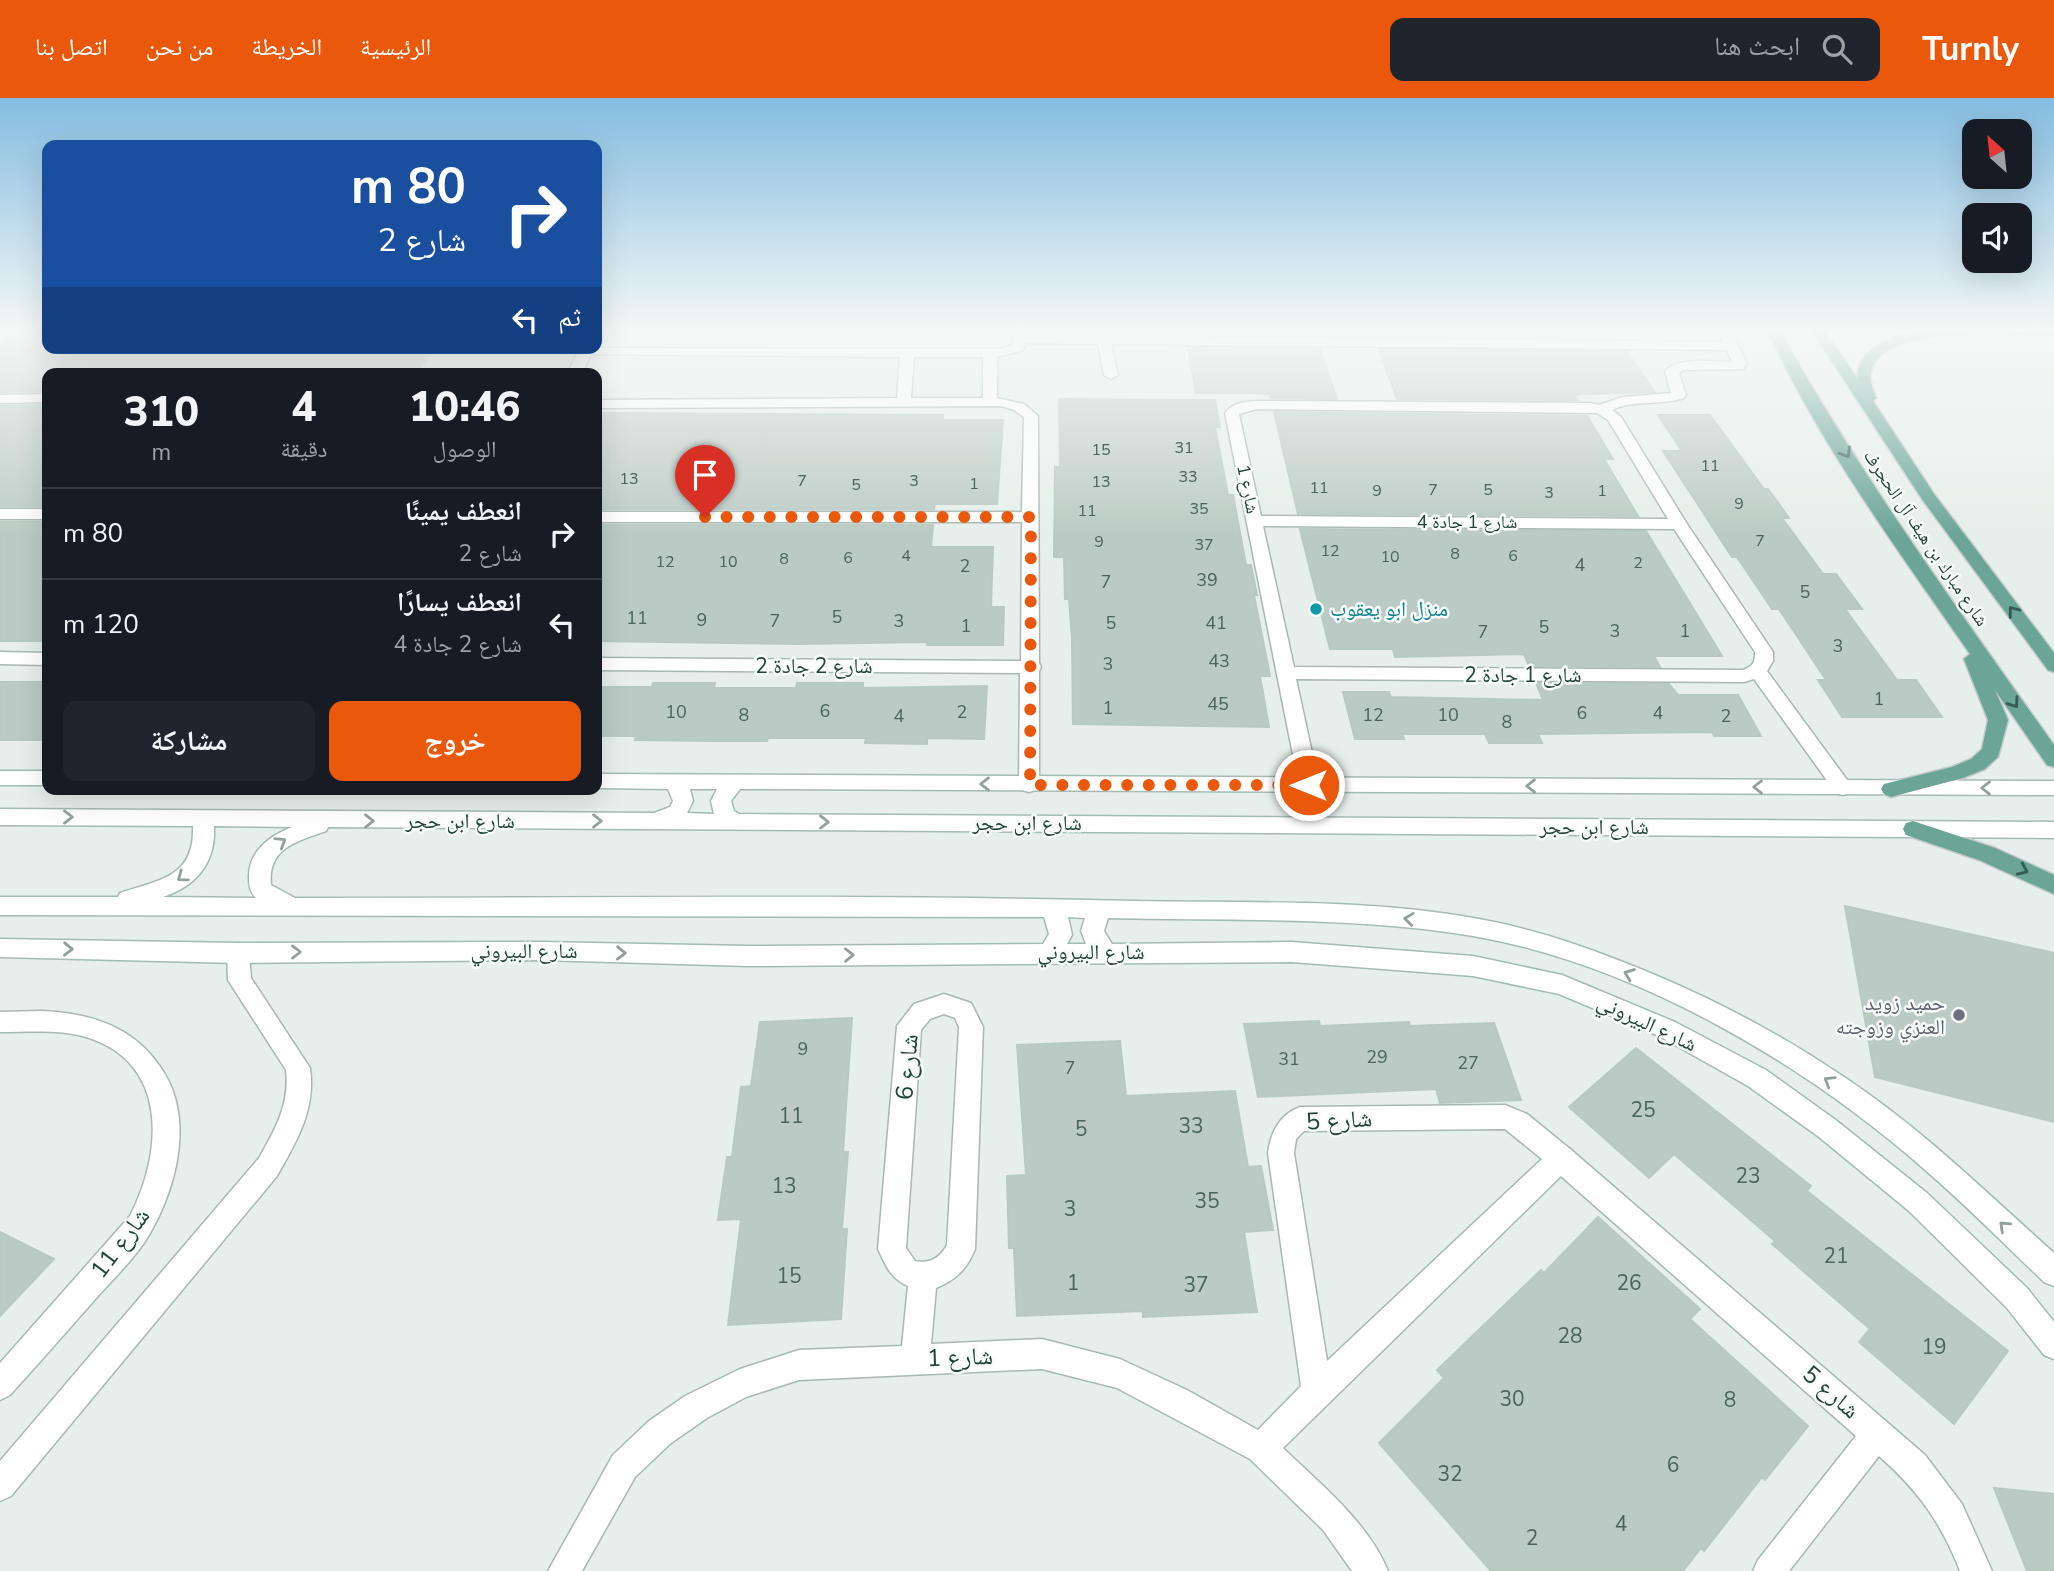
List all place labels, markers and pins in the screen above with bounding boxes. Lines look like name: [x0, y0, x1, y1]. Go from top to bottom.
pin: [675, 445, 735, 517]
place label: منزل ابو يعقوب: [1330, 595, 1448, 623]
marker: منزل ابو يعقوب: [1308, 601, 1324, 617]
place label: حميد زويد العنزي وزوجته: [1836, 989, 1945, 1043]
marker: حميد زويد العنزي وزوجته: [1951, 1007, 1967, 1023]

